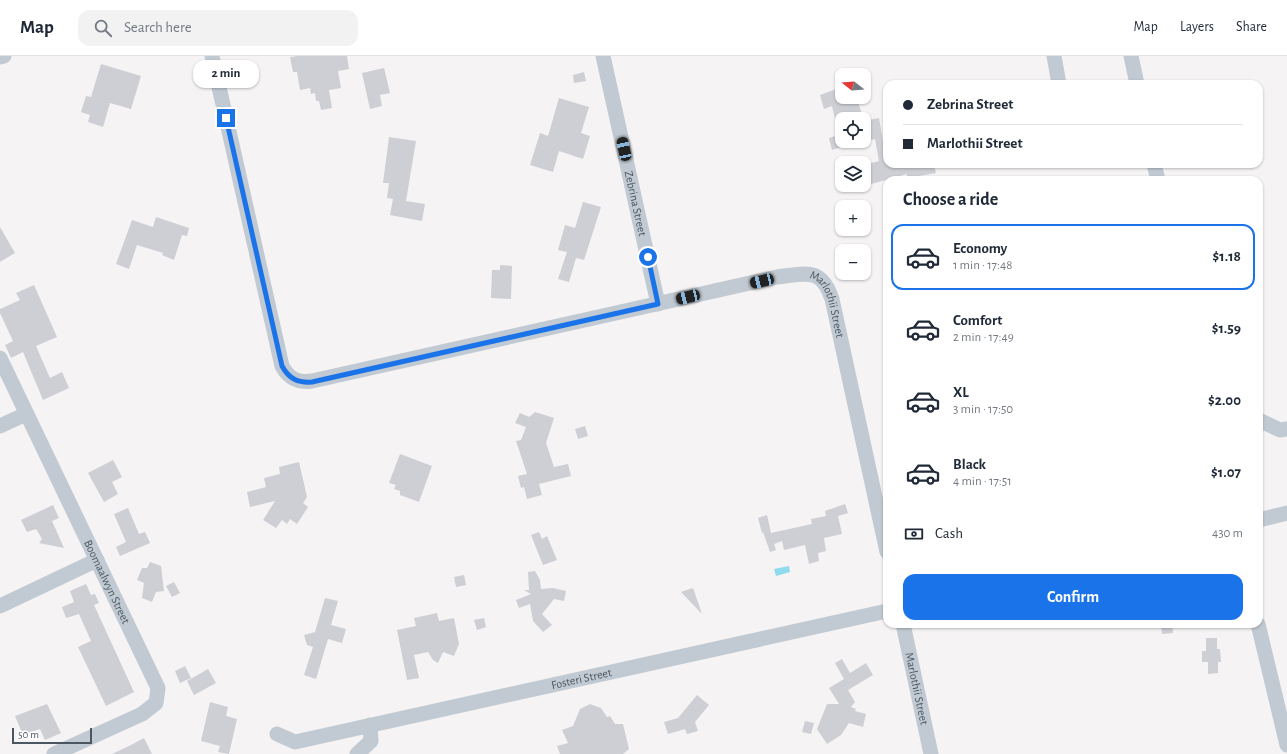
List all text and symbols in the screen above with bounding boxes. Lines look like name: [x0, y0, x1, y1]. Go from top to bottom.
search box: [78, 10, 358, 46]
icon: search: [92, 17, 114, 39]
text: Map: [20, 18, 54, 37]
text: Search here: [124, 20, 192, 35]
text: Map: [1133, 20, 1158, 34]
text: Layers: [1180, 20, 1214, 34]
text: Share: [1236, 20, 1267, 34]
callout: 2 min: [193, 60, 259, 88]
text: 2 min: [212, 67, 240, 80]
north arrow: [835, 68, 871, 104]
map controls: [835, 68, 871, 280]
text: Zebrina Street: [927, 97, 1013, 112]
route end: [217, 109, 235, 127]
button: locate: [835, 112, 871, 148]
car: [616, 136, 632, 162]
text: Marlothii Street: [927, 136, 1023, 151]
button: layers: [835, 156, 871, 192]
street label: Zebrina Street: [623, 170, 649, 237]
text: Choose a ride: [903, 191, 998, 209]
button: +: [835, 200, 871, 236]
icon: car: [905, 239, 941, 275]
text: Economy: [953, 241, 1007, 256]
button: −: [835, 244, 871, 280]
route start: [639, 248, 657, 266]
text: $1.18: [1213, 249, 1241, 264]
text: 1 min · 17:48: [953, 259, 1012, 272]
street label: Marlothii Street: [808, 268, 846, 339]
car: [749, 272, 775, 290]
car: [675, 288, 701, 306]
icon: car: [905, 311, 941, 347]
text: Comfort: [953, 313, 1002, 328]
text: $1.59: [1212, 321, 1241, 336]
text: 2 min · 17:49: [953, 331, 1014, 344]
icon: car: [905, 383, 941, 419]
text: XL: [953, 385, 969, 400]
text: $2.00: [1208, 393, 1241, 408]
text: 3 min · 17:50: [953, 403, 1013, 416]
icon: car: [905, 455, 941, 491]
text: Black: [953, 457, 986, 472]
text: $1.07: [1211, 465, 1241, 480]
text: 4 min · 17:51: [953, 475, 1012, 488]
icon: cash: [903, 523, 925, 545]
text: Cash: [935, 526, 963, 541]
text: 430 m: [1212, 527, 1243, 540]
street label: Boomaalwyn Street: [82, 538, 132, 626]
button: Confirm: [903, 574, 1243, 620]
street label: Marlothii Street: [903, 651, 931, 726]
street label: Fosteri Street: [550, 666, 613, 691]
scale bar: [12, 726, 92, 745]
text: 50 m: [18, 729, 39, 740]

